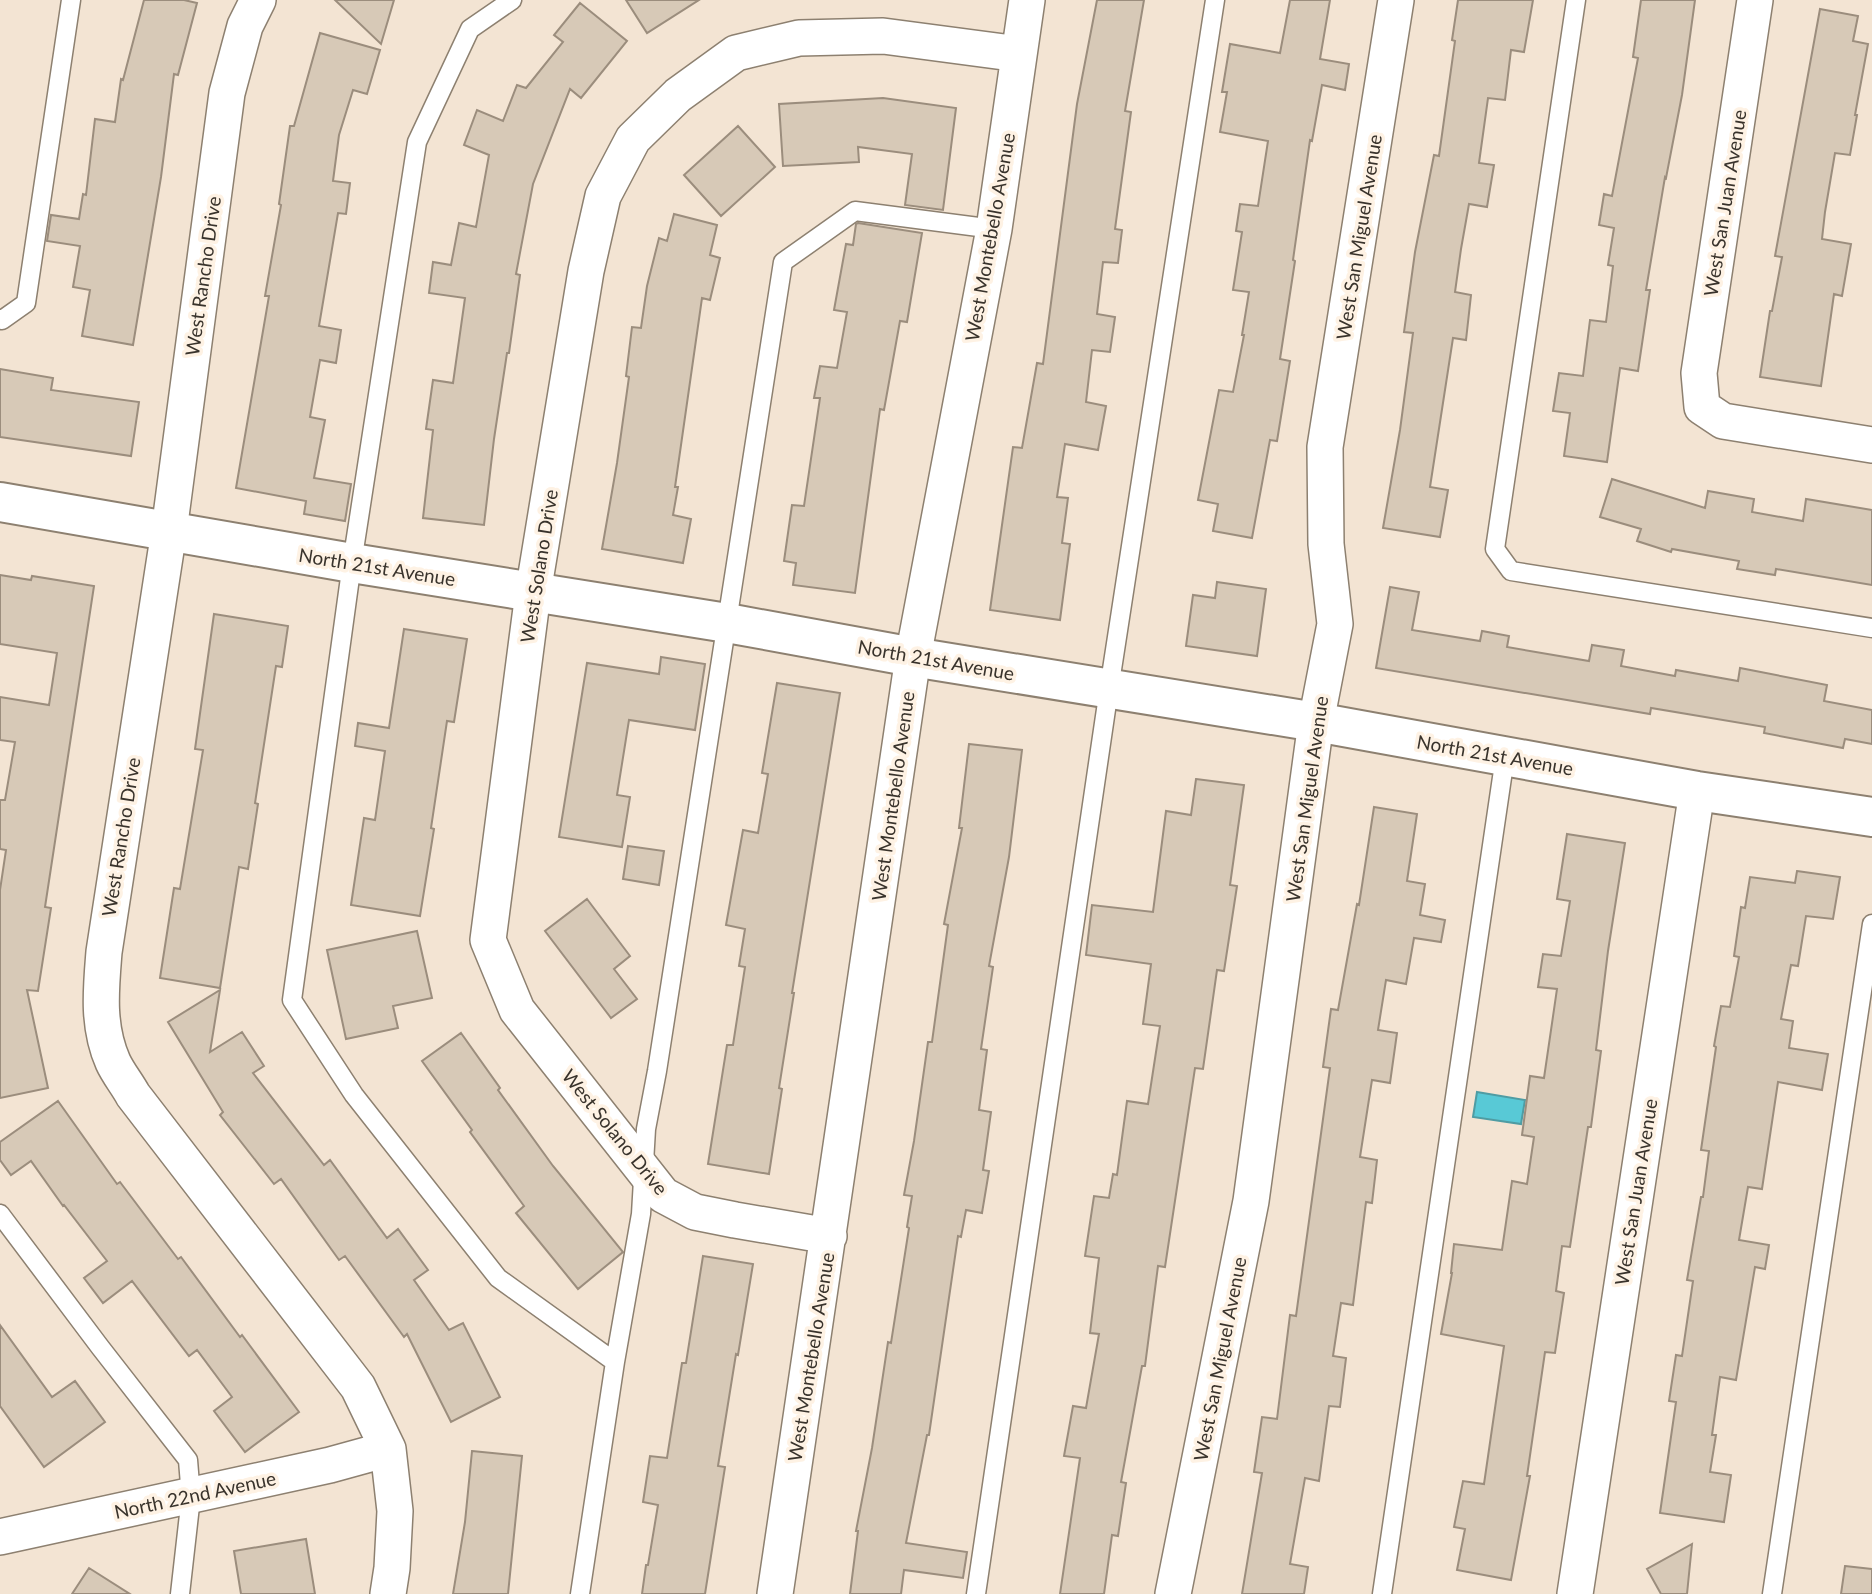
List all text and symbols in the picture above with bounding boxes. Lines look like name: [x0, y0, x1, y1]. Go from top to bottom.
street label: West San Juan Avenue: [1698, 108, 1751, 298]
street label: West Montebello Avenue: [960, 131, 1019, 343]
street label: West San Miguel Avenue: [1331, 133, 1386, 341]
street label: West Rancho Drive: [180, 195, 225, 357]
street label: West Solano Drive: [515, 488, 562, 644]
street label: North 21st Avenue: [297, 543, 457, 590]
street label: North 21st Avenue: [856, 634, 1016, 685]
street label: West Montebello Avenue: [866, 690, 919, 902]
street label: West San Miguel Avenue: [1281, 694, 1332, 903]
street label: North 21st Avenue: [1415, 729, 1575, 780]
street label: West Rancho Drive: [97, 756, 144, 918]
street label: West Solano Drive: [558, 1064, 673, 1199]
street label: West San Juan Avenue: [1609, 1097, 1662, 1287]
street label: West Montebello Avenue: [783, 1251, 838, 1463]
street label: West San Miguel Avenue: [1188, 1255, 1251, 1463]
street label: North 22nd Avenue: [112, 1466, 278, 1523]

